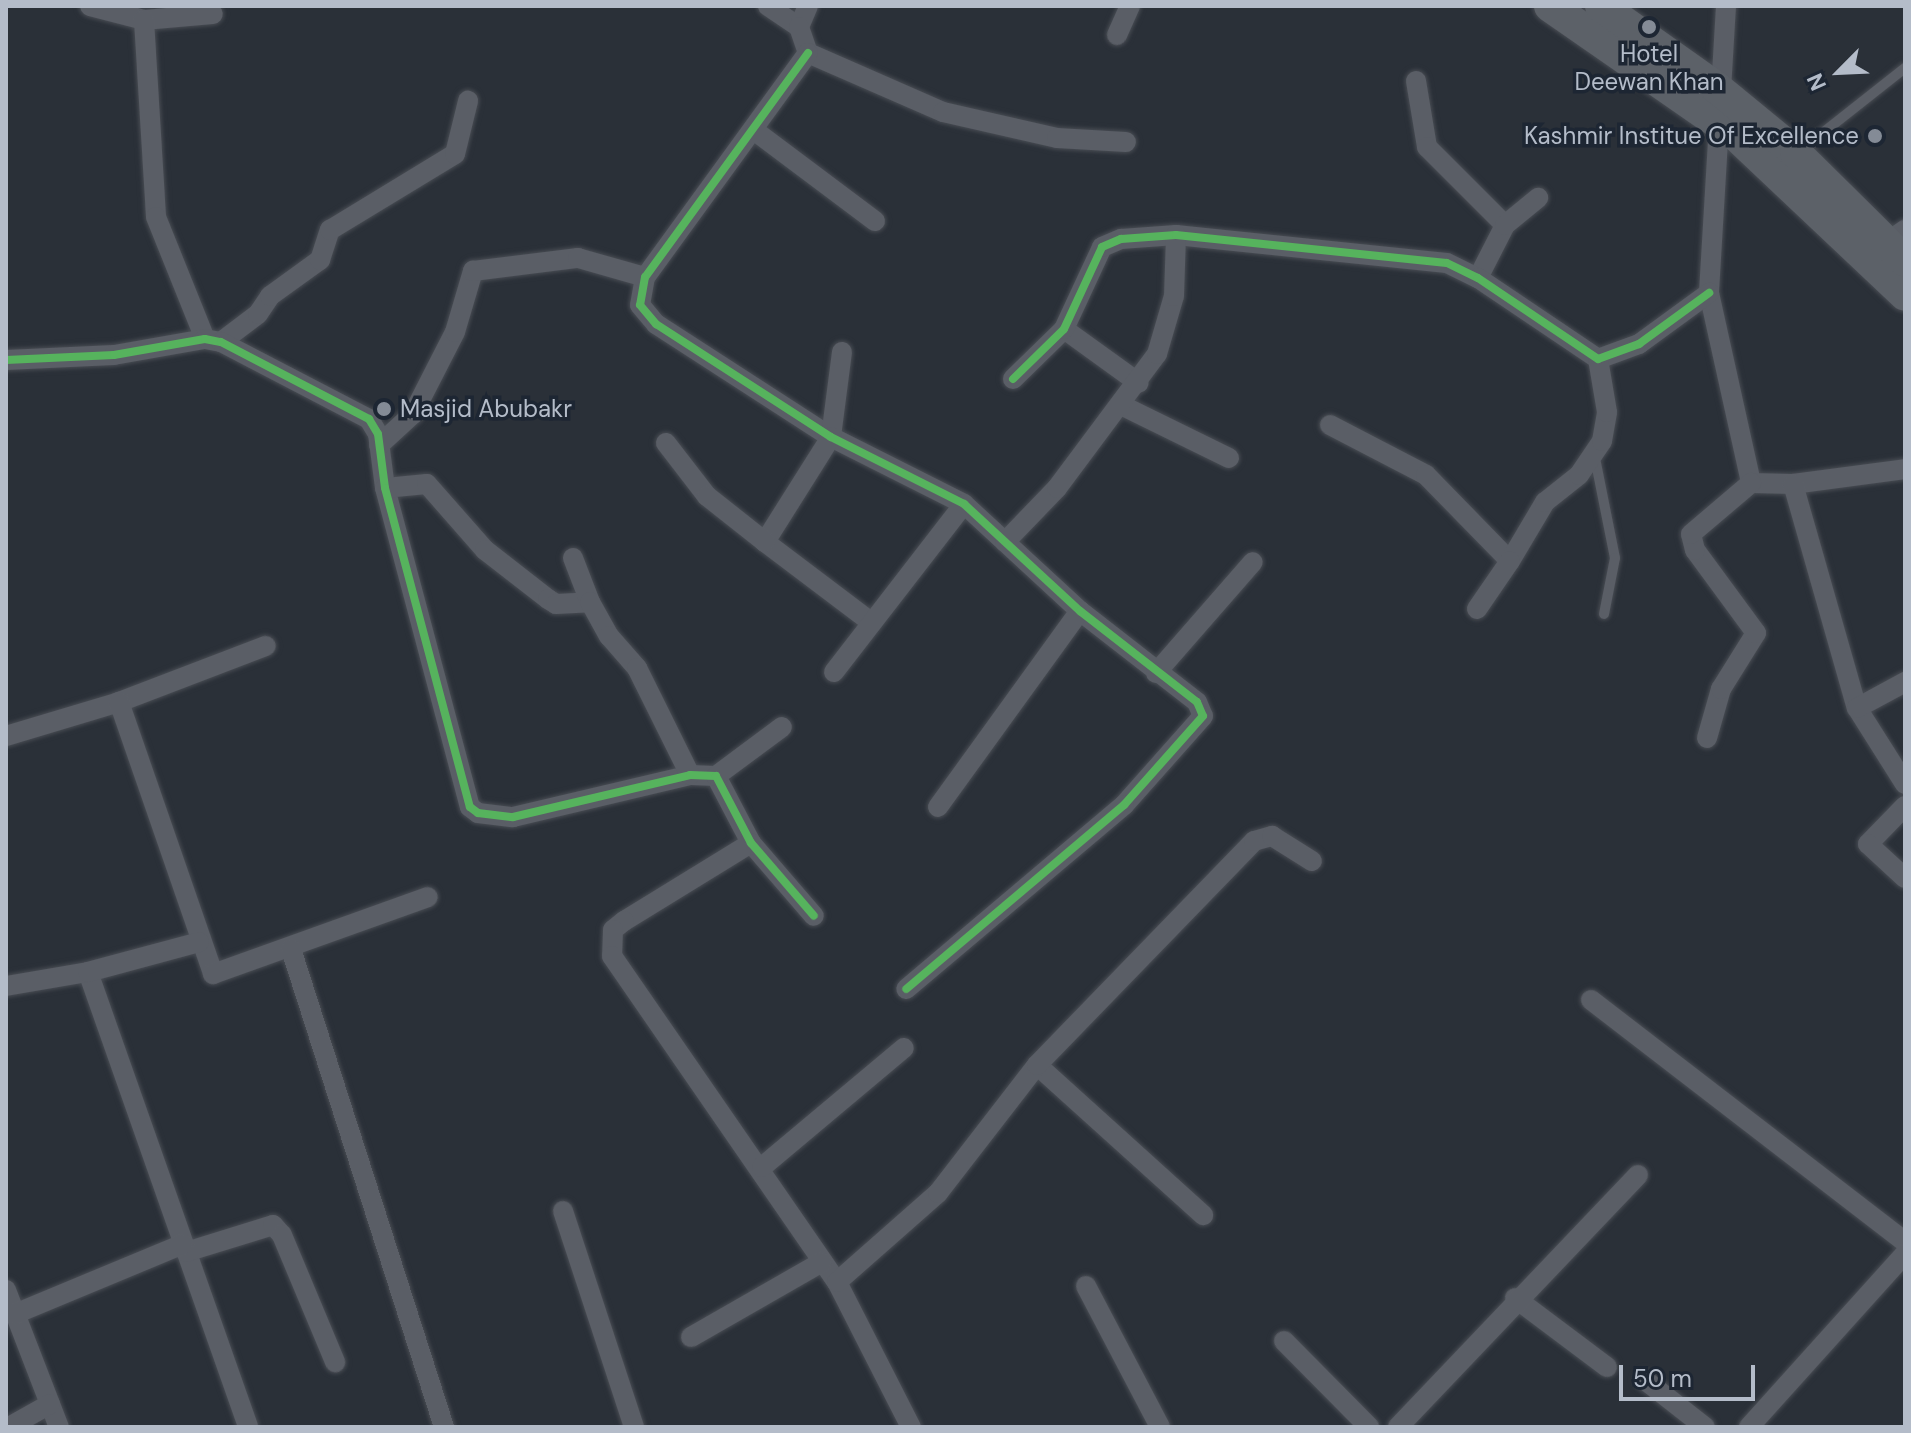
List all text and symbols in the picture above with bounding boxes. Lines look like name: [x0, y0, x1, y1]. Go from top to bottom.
marker: Hotel Deewan Khan: [1640, 18, 1658, 36]
north arrow: [1799, 32, 1879, 112]
place label: Hotel Deewan Khan: [1574, 40, 1724, 96]
text: N: [1800, 69, 1833, 95]
place label: Kashmir Institue Of Excellence: [1524, 122, 1859, 150]
marker: Kashmir Institue Of Excellence: [1866, 127, 1884, 145]
place label: Masjid Abubakr: [400, 395, 572, 423]
marker: Masjid Abubakr: [375, 400, 393, 418]
scale bar: [1623, 1349, 1759, 1399]
text: 50 m: [1633, 1363, 1692, 1394]

